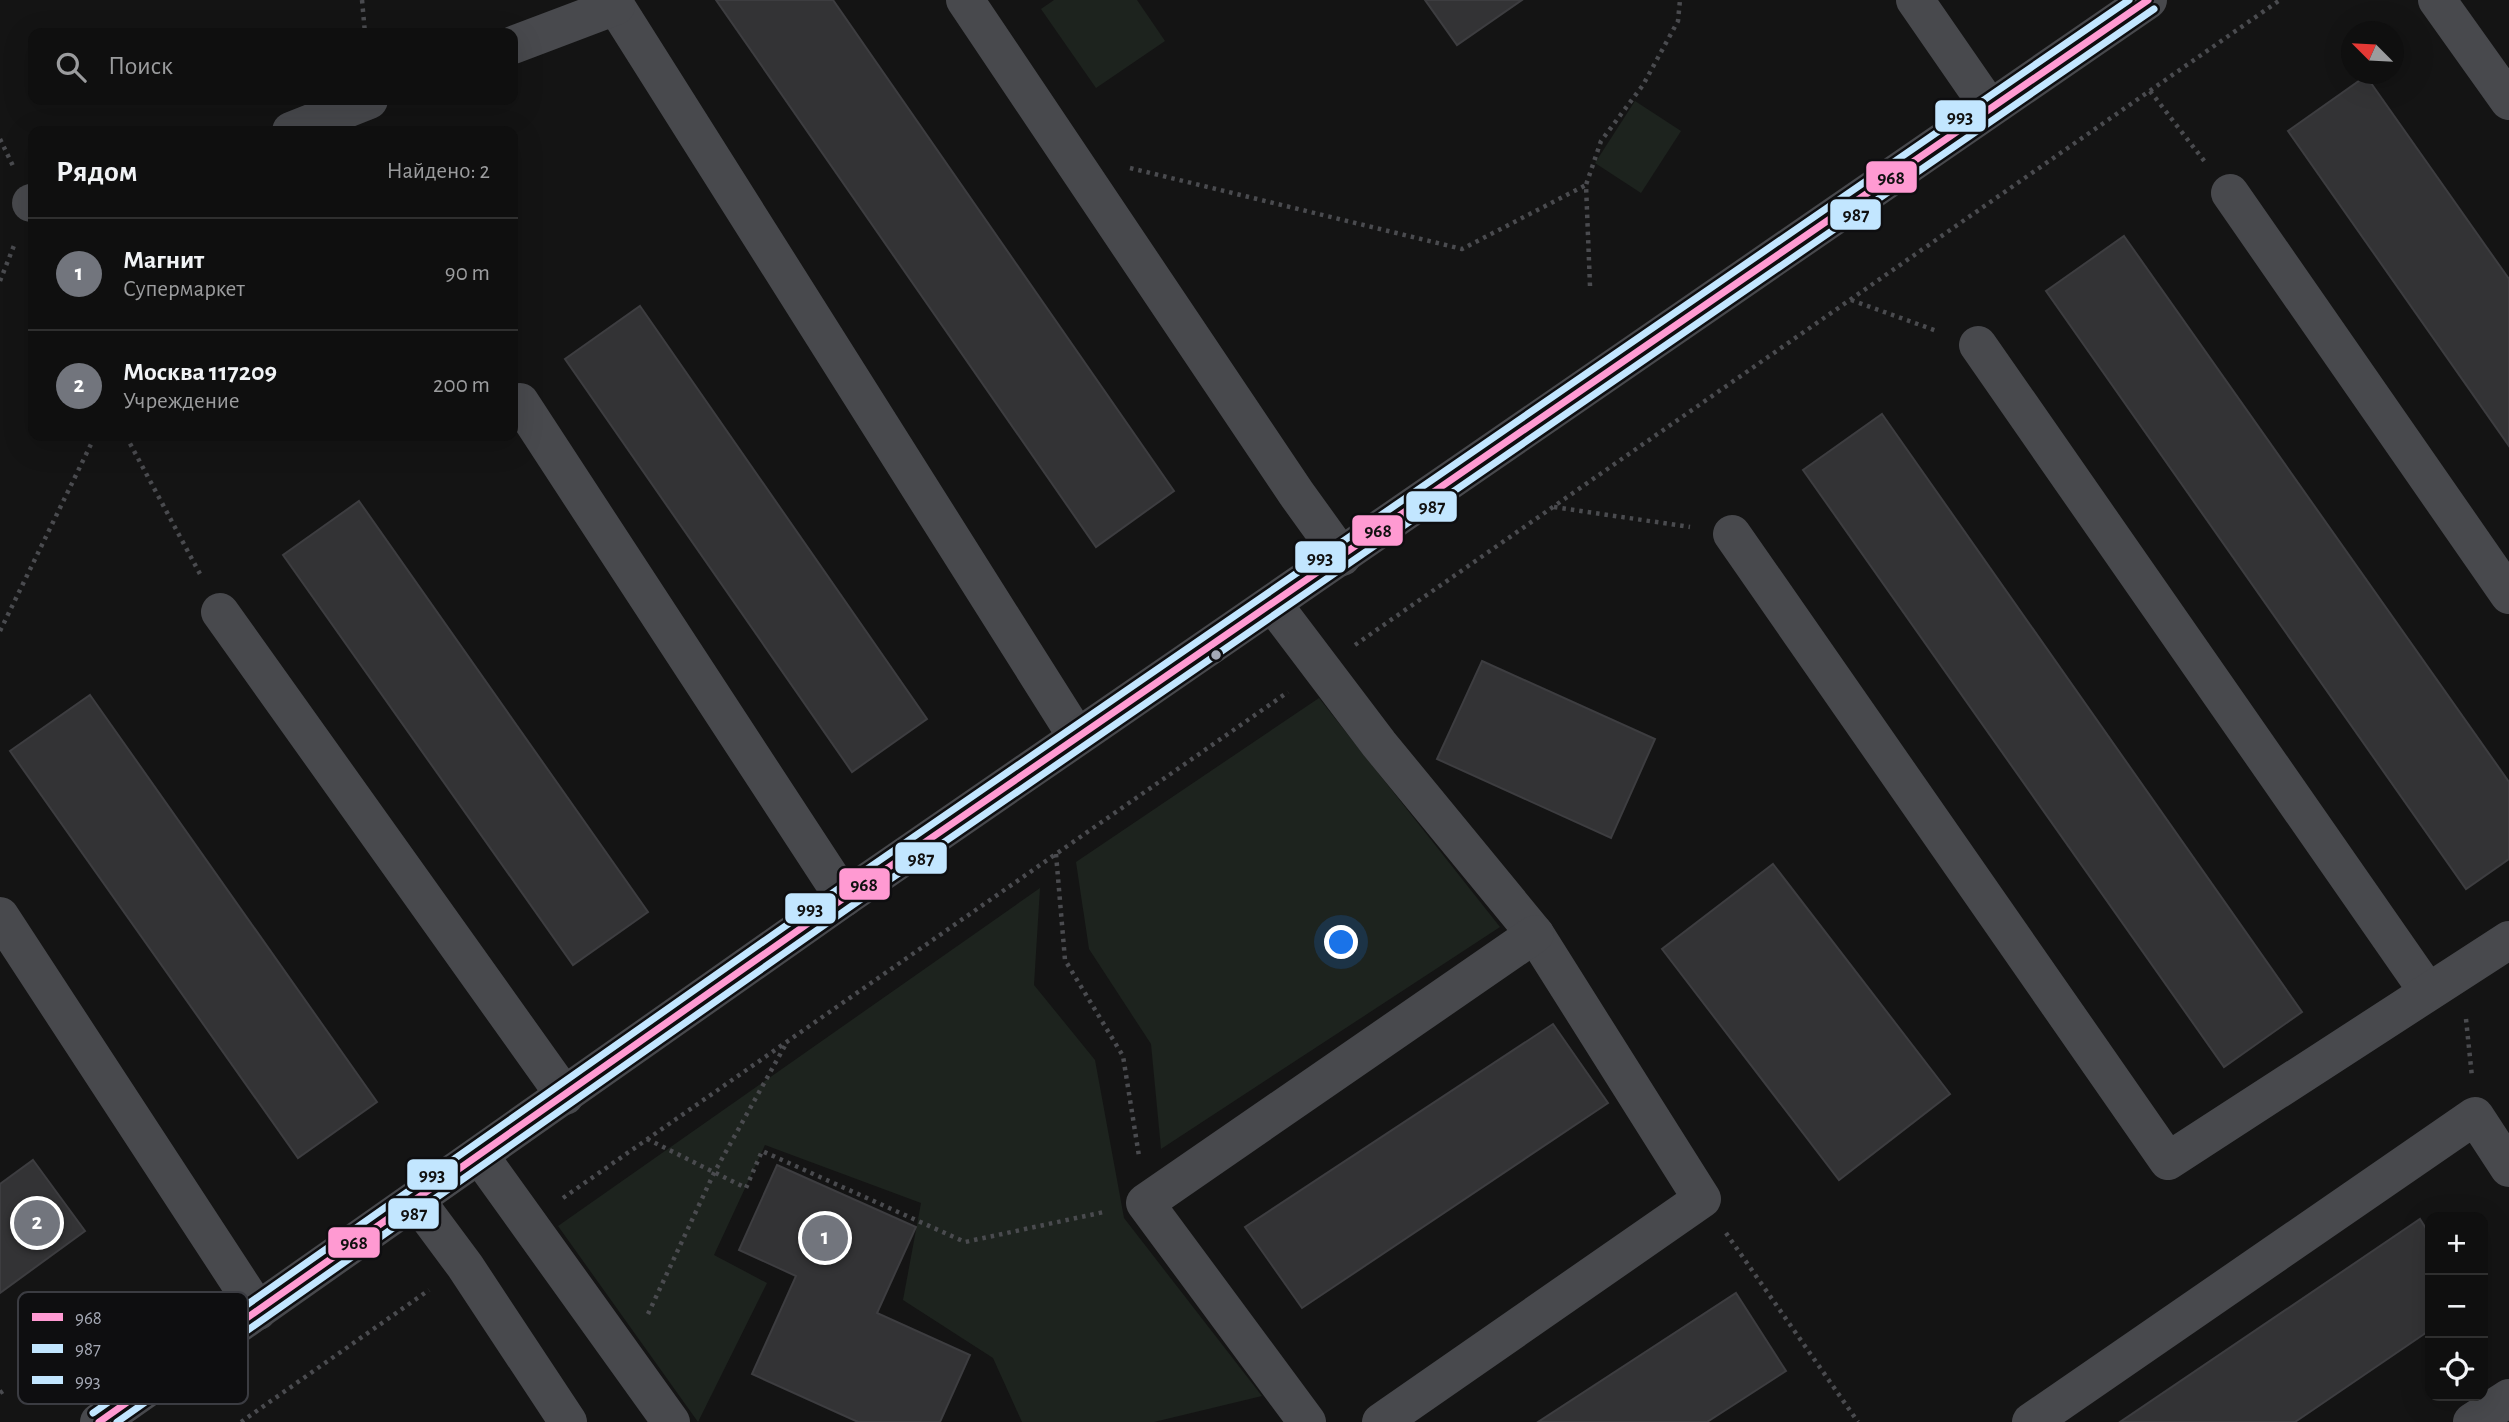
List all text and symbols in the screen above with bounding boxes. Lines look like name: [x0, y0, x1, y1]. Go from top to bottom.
north arrow: [2341, 21, 2404, 84]
search box: [28, 28, 518, 105]
icon: search: [52, 48, 90, 86]
text: Поиск: [108, 53, 173, 79]
line badge: 993: [1934, 99, 1987, 133]
text: 993: [1947, 108, 1973, 127]
text: Рядом: [56, 157, 138, 187]
text: Найдено: 2: [387, 160, 490, 183]
line badge: 968: [1865, 160, 1918, 194]
text: 968: [1877, 169, 1905, 188]
line badge: 987: [1829, 198, 1882, 231]
text: 987: [1843, 206, 1869, 225]
text: Магнит: [123, 247, 204, 273]
text: 1: [75, 262, 83, 285]
text: 90 m: [445, 262, 490, 285]
text: Супермаркет: [123, 278, 245, 301]
text: Москва 117209: [123, 359, 277, 385]
text: 2: [74, 374, 84, 397]
text: 200 m: [433, 374, 490, 397]
text: Учреждение: [123, 390, 240, 413]
line badge: 987: [1405, 490, 1458, 523]
text: 987: [1419, 498, 1445, 517]
line badge: 968: [1351, 514, 1404, 547]
text: 968: [1364, 522, 1392, 541]
line badge: 993: [1294, 540, 1347, 574]
text: 993: [1307, 549, 1333, 568]
unlabelled marker: [1209, 648, 1223, 662]
line badge: 987: [894, 841, 948, 875]
text: 987: [908, 850, 934, 869]
line badge: 968: [838, 867, 891, 901]
text: 968: [850, 876, 878, 895]
line badge: 993: [784, 892, 837, 925]
text: 993: [797, 900, 823, 919]
your location: [1324, 925, 1358, 959]
line badge: 993: [406, 1158, 459, 1191]
text: 993: [419, 1166, 445, 1185]
pin: 2: [14, 1197, 60, 1249]
line badge: 987: [387, 1197, 440, 1230]
text: 987: [401, 1205, 427, 1224]
pin: 1: [802, 1212, 848, 1264]
map controls: [2425, 1212, 2488, 1401]
button: +: [2425, 1212, 2488, 1275]
line badge: 968: [327, 1226, 381, 1259]
text: 968: [340, 1234, 368, 1253]
button: −: [2425, 1275, 2488, 1338]
legend: [18, 1292, 248, 1404]
text: 968: [75, 1309, 102, 1328]
button: locate: [2425, 1338, 2488, 1401]
text: 987: [75, 1340, 101, 1359]
text: 993: [75, 1372, 101, 1391]

